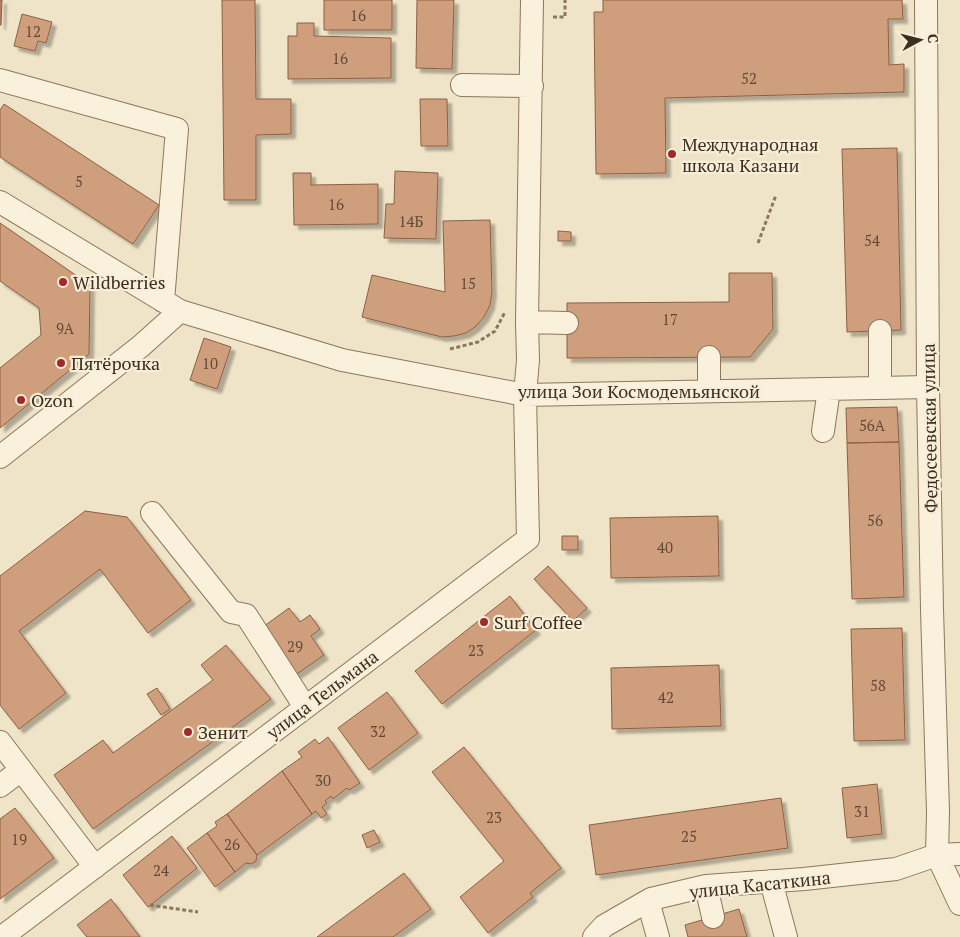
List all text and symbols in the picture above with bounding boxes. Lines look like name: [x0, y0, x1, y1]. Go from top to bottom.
house number: 16: [350, 5, 366, 25]
north arrow: [895, 15, 945, 65]
house number: 12: [25, 21, 41, 41]
text: С: [923, 33, 943, 44]
house number: 16: [332, 48, 348, 68]
house number: 52: [741, 68, 757, 88]
place label: Международная школа Казани: [682, 132, 819, 177]
marker: Международная школа Казани: [666, 148, 678, 160]
house number: 5: [75, 171, 83, 191]
house number: 16: [328, 194, 344, 214]
house number: 14Б: [399, 211, 424, 231]
house number: 54: [864, 230, 880, 250]
place label: Wildberries: [73, 270, 166, 294]
house number: 15: [460, 273, 476, 293]
marker: Wildberries: [57, 276, 69, 288]
house number: 17: [662, 309, 678, 329]
house number: 9А: [56, 318, 75, 338]
street label: Федосеевская улица: [916, 343, 942, 513]
place label: Пятёрочка: [71, 351, 160, 375]
house number: 10: [202, 353, 218, 373]
marker: Пятёрочка: [55, 357, 67, 369]
street label: улица Зои Космодемьянской: [517, 379, 760, 403]
place label: Ozon: [31, 388, 74, 412]
marker: Ozon: [15, 394, 27, 406]
house number: 56А: [859, 415, 886, 435]
house number: 56: [867, 510, 883, 530]
house number: 40: [657, 537, 673, 557]
place label: Surf Coffee: [494, 610, 583, 634]
marker: Surf Coffee: [478, 616, 490, 628]
house number: 29: [287, 636, 303, 656]
house number: 23: [468, 640, 484, 660]
street label: улица Тельмана: [260, 644, 383, 745]
house number: 58: [870, 675, 886, 695]
house number: 42: [658, 687, 674, 707]
place label: Зенит: [198, 720, 248, 744]
house number: 32: [370, 721, 386, 741]
marker: Зенит: [182, 726, 194, 738]
house number: 30: [315, 770, 331, 790]
house number: 31: [854, 801, 870, 821]
house number: 23: [486, 807, 502, 827]
house number: 25: [681, 826, 697, 846]
house number: 19: [11, 829, 27, 849]
house number: 26: [224, 834, 240, 854]
house number: 24: [153, 860, 169, 880]
street label: улица Касаткина: [687, 865, 832, 903]

